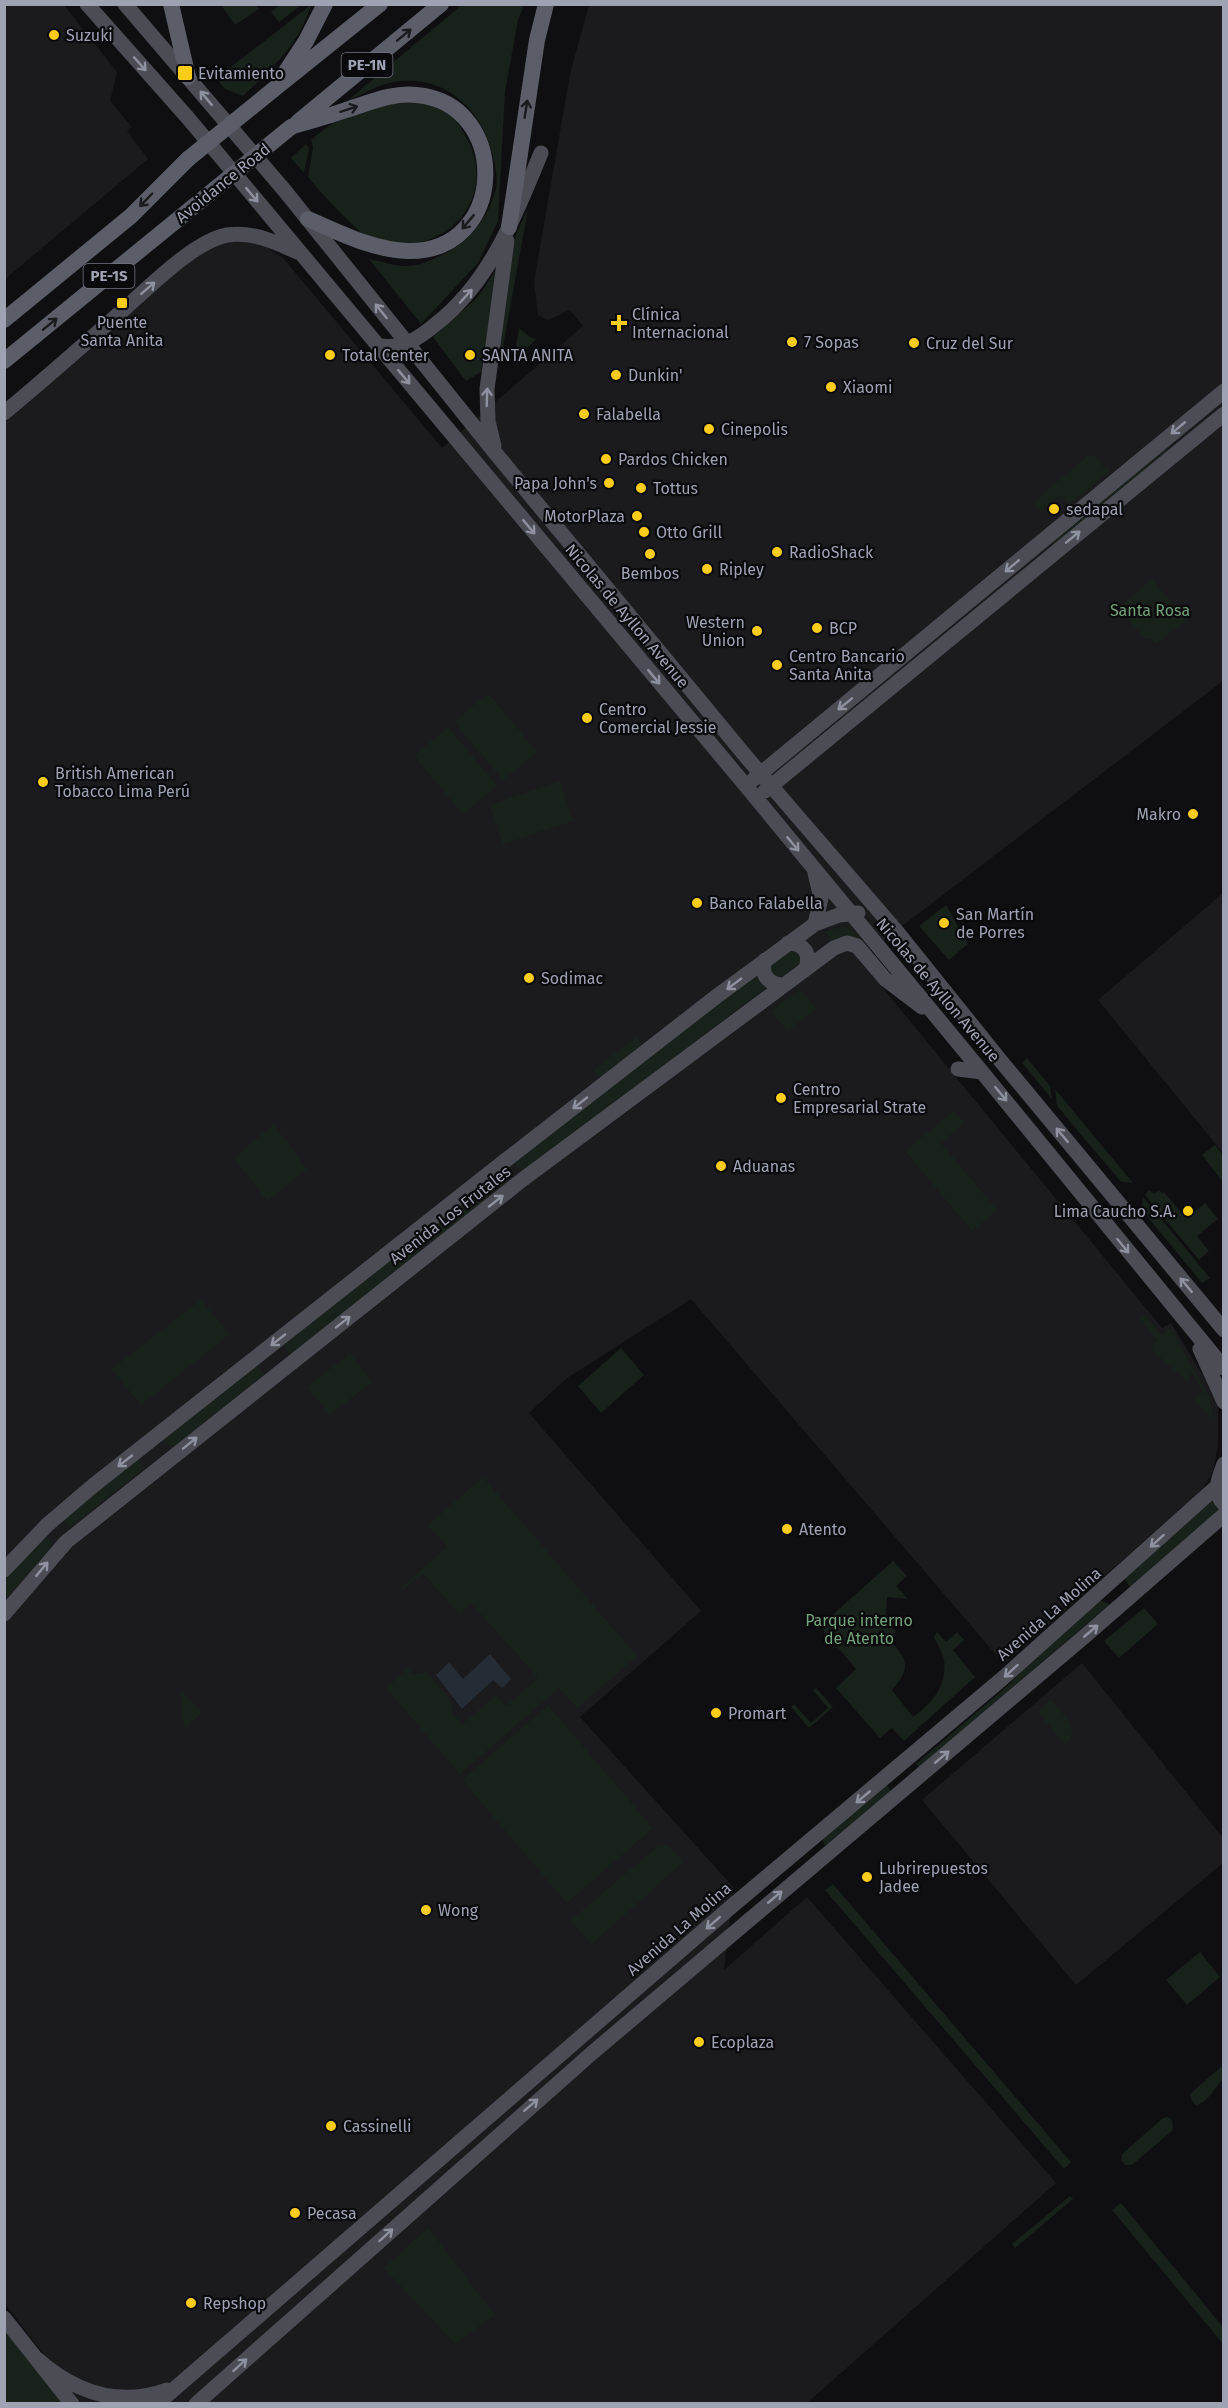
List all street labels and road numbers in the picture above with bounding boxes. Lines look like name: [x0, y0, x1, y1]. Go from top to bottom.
road number: PE-1N: [342, 53, 392, 77]
street label: Avoidance Road: [172, 139, 274, 227]
road number: PE-1S: [84, 264, 134, 288]
street label: Nicolas de Ayllon Avenue: [561, 540, 693, 692]
street label: Nicolas de Ayllon Avenue: [872, 914, 1004, 1066]
street label: Avenida Los Frutales: [386, 1162, 514, 1268]
street label: Avenida La Molina: [993, 1564, 1105, 1664]
street label: Avenida La Molina: [623, 1879, 735, 1979]

